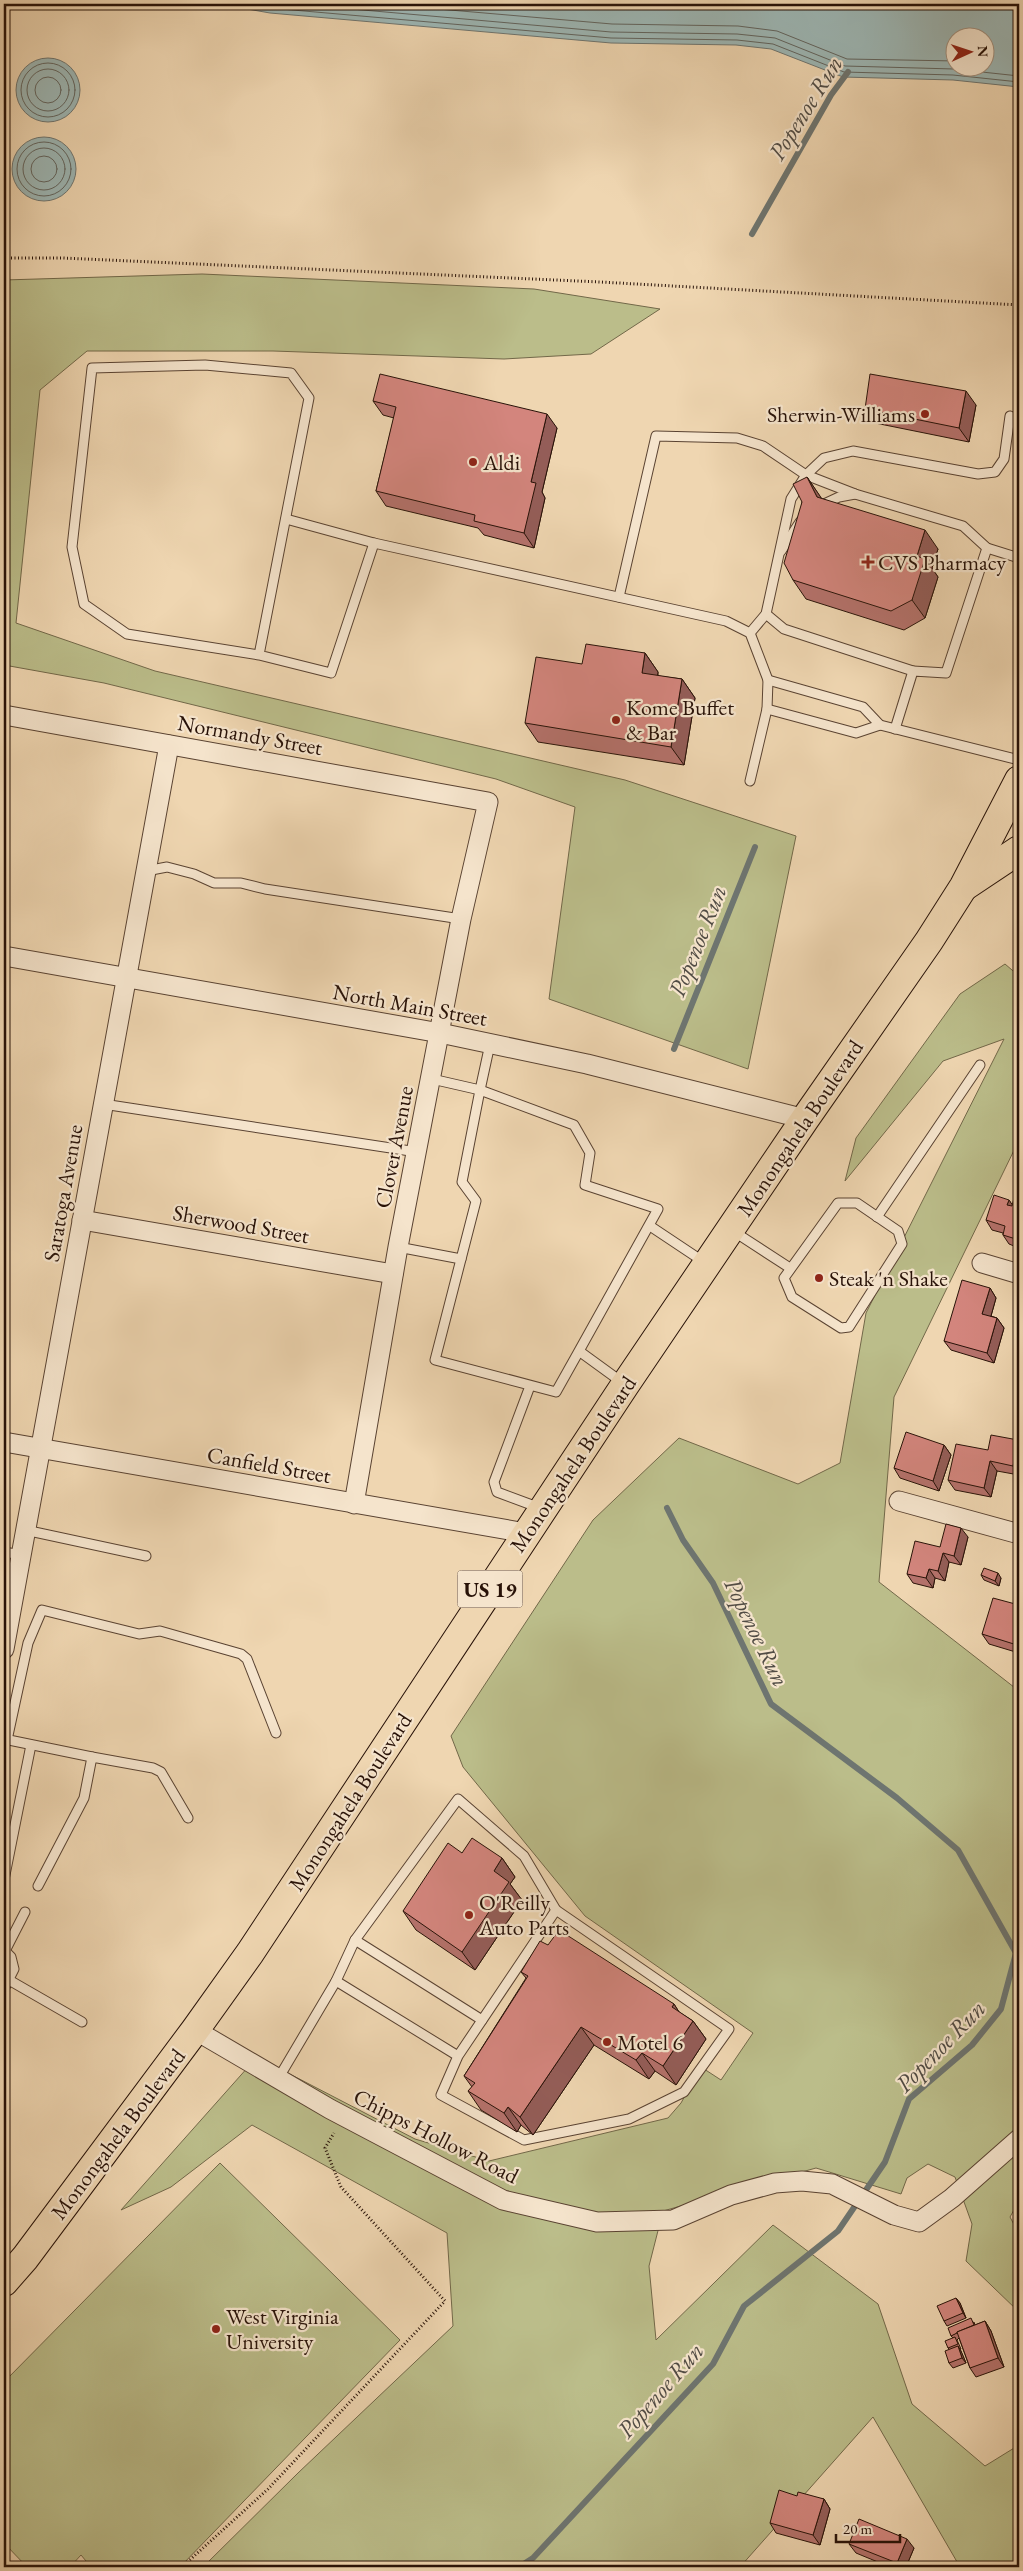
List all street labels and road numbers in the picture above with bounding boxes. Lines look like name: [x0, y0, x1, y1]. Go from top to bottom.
street label: Normandy Street: [175, 708, 325, 762]
street label: North Main Street: [331, 977, 490, 1033]
street label: Monongahela Boulevard: [730, 1033, 870, 1222]
street label: Clover Avenue: [368, 1083, 420, 1211]
street label: Saratoga Avenue: [37, 1122, 89, 1264]
street label: Sherwood Street: [171, 1198, 311, 1250]
street label: Monongahela Boulevard: [503, 1369, 643, 1558]
street label: Canfield Street: [205, 1440, 333, 1490]
road number: US 19: [458, 1570, 522, 1608]
street label: Monongahela Boulevard: [281, 1707, 419, 1897]
street label: Monongahela Boulevard: [44, 2042, 192, 2225]
street label: Chipps Hollow Road: [348, 2082, 524, 2191]

